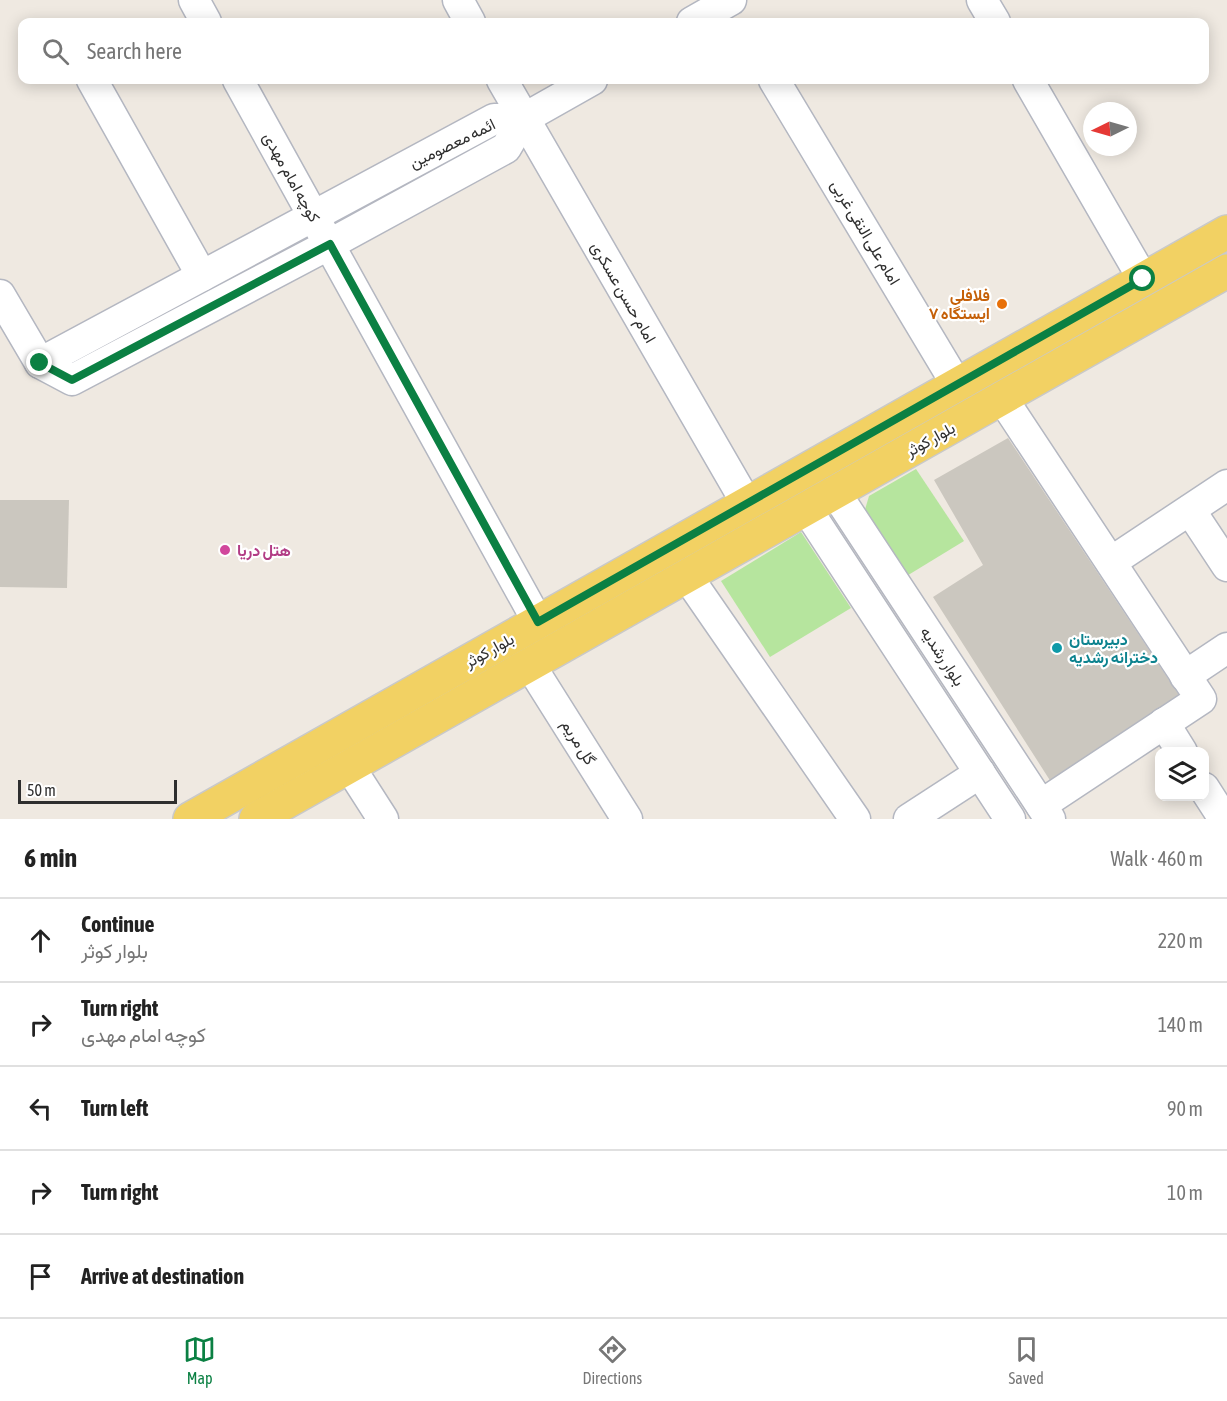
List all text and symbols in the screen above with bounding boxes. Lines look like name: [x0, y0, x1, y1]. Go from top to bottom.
search box: [18, 18, 1209, 84]
icon: search: [39, 35, 72, 68]
text: Search here: [87, 38, 182, 64]
north arrow: [1083, 102, 1137, 156]
street label: ائمه معصومین: [406, 114, 499, 173]
street label: کوچه امام مهدی: [257, 129, 324, 226]
street label: امام علی النقی غربی: [826, 176, 904, 289]
street label: امام حسن عسکری: [586, 238, 660, 347]
route start: [1129, 265, 1155, 291]
place label: فلافلی ایستگاه ۷: [929, 286, 990, 323]
marker: فلافلی ایستگاه ۷: [995, 297, 1009, 311]
route end: [26, 349, 52, 375]
street label: بلوار کوثر: [901, 418, 959, 462]
place label: هتل دریا: [237, 541, 291, 561]
marker: هتل دریا: [218, 543, 232, 557]
street label: بلوار رشدیه: [916, 623, 969, 690]
street label: بلوار کوثر: [460, 629, 518, 673]
place label: دبیرستان دخترانه رشدیه: [1069, 630, 1158, 668]
marker: دبیرستان دخترانه رشدیه: [1050, 641, 1064, 655]
street label: گل مریم: [556, 716, 600, 769]
map controls: [1155, 747, 1209, 801]
button: layers: [1155, 747, 1209, 801]
scale bar: [18, 777, 177, 804]
text: 50 m: [27, 781, 56, 799]
text: 6 min: [24, 843, 77, 873]
text: Walk · 460 m: [1111, 847, 1203, 870]
text: Continue: [81, 911, 155, 937]
icon: ahead: [24, 924, 57, 957]
text: 220 m: [1158, 929, 1203, 952]
text: بلوار کوثر: [81, 939, 148, 962]
text: Turn right: [81, 995, 158, 1021]
icon: right: [24, 1008, 57, 1041]
text: 140 m: [1158, 1013, 1203, 1036]
text: کوچه امام مهدی: [81, 1023, 206, 1046]
icon: left: [24, 1092, 57, 1125]
text: Turn left: [81, 1095, 148, 1121]
text: 90 m: [1167, 1097, 1203, 1120]
icon: right: [24, 1176, 57, 1209]
text: Turn right: [81, 1179, 158, 1205]
text: 10 m: [1167, 1181, 1203, 1204]
icon: arrive: [24, 1260, 57, 1293]
text: Arrive at destination: [81, 1263, 244, 1289]
tab: Map: [183, 1333, 216, 1387]
tab: Directions: [582, 1333, 642, 1387]
tab: Saved: [1008, 1333, 1044, 1387]

